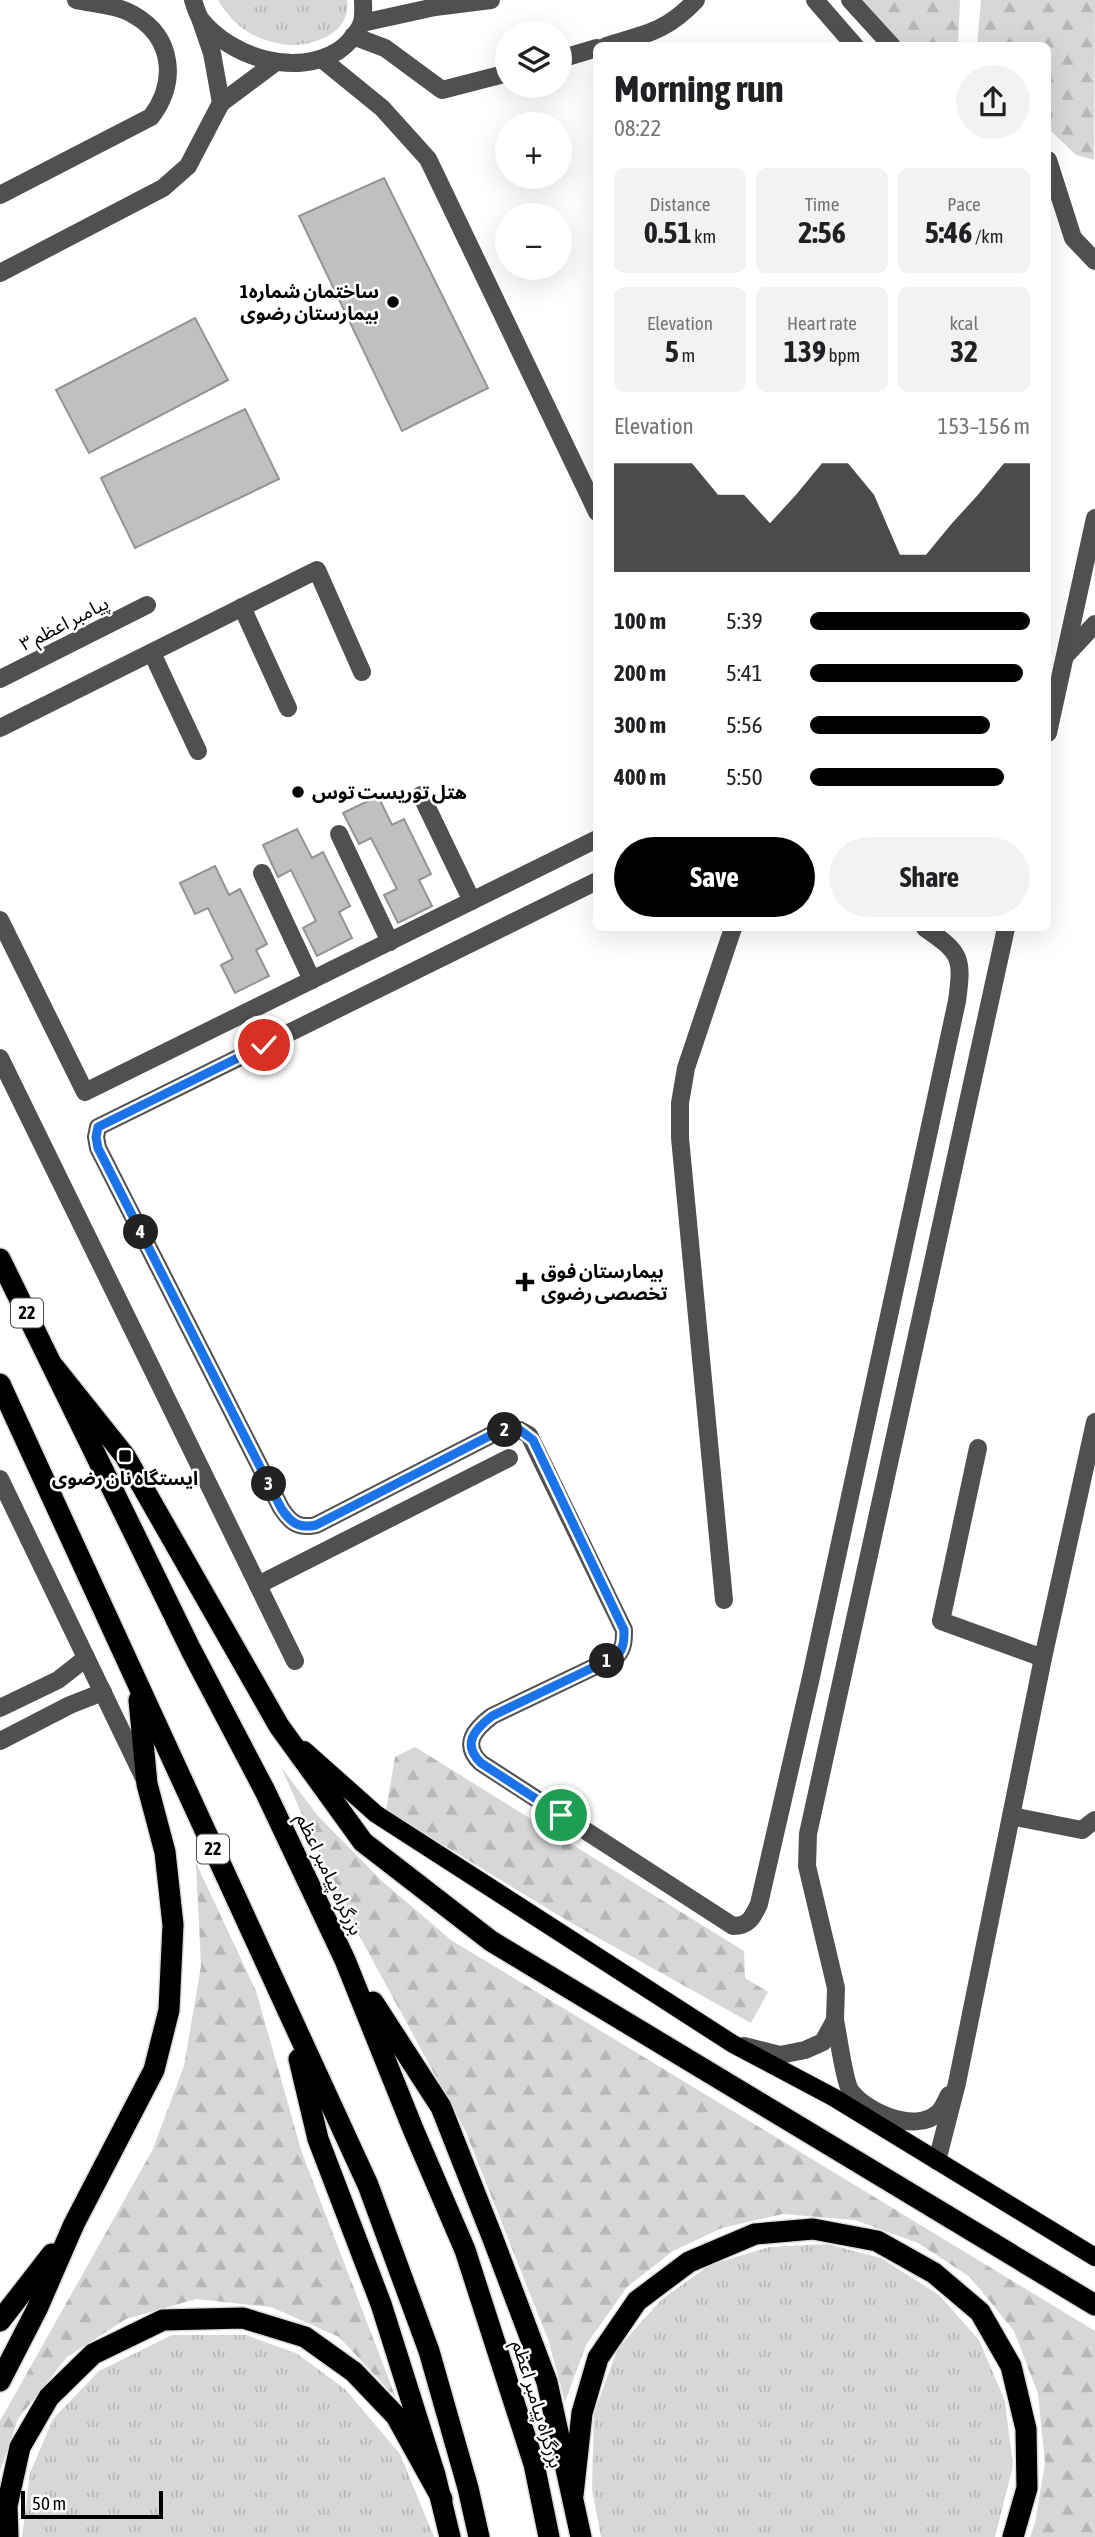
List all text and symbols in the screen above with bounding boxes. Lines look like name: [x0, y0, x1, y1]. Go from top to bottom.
map controls: [495, 21, 572, 280]
button: layers: [495, 21, 572, 98]
button: share: [956, 65, 1030, 139]
text: Morning run: [614, 67, 784, 110]
button: +: [495, 112, 572, 189]
text: 08:22: [614, 115, 661, 141]
text: Distance: [650, 193, 710, 215]
text: Time: [805, 193, 839, 215]
text: Pace: [947, 193, 981, 215]
button: −: [495, 203, 572, 280]
text: 0.51: [644, 215, 691, 249]
text: 2:56: [798, 215, 846, 249]
text: 5:46: [925, 215, 972, 249]
text: km: [691, 225, 716, 247]
text: /km: [972, 225, 1003, 247]
place label: ساختمان شماره1 بیمارستان رضوی: [240, 280, 379, 325]
marker: ساختمان شماره1 بیمارستان رضوی: [385, 294, 401, 310]
text: Elevation: [647, 312, 713, 334]
text: Heart rate: [787, 312, 857, 334]
text: kcal: [950, 312, 978, 334]
text: 5: [665, 334, 679, 368]
text: 139: [784, 334, 826, 368]
text: 32: [950, 334, 978, 368]
text: m: [679, 344, 695, 366]
text: bpm: [826, 344, 860, 366]
text: Elevation: [614, 413, 694, 439]
text: 153–156 m: [937, 413, 1030, 439]
street label: پیامبر اعظم ۳: [16, 591, 114, 658]
text: 100 m: [614, 608, 666, 634]
text: 5:39: [726, 608, 763, 634]
text: 200 m: [614, 660, 666, 686]
text: 5:41: [726, 660, 763, 686]
text: 300 m: [614, 712, 666, 738]
text: 5:56: [726, 712, 763, 738]
text: 400 m: [614, 764, 666, 790]
text: 5:50: [726, 764, 763, 790]
place label: هتل توریست توس: [312, 781, 467, 804]
marker: هتل توریست توس: [290, 784, 306, 800]
button: Save: [614, 837, 815, 917]
button: Share: [829, 837, 1030, 917]
pin: [234, 1015, 294, 1075]
icon: check: [245, 1026, 283, 1064]
pin: 4: [124, 1214, 158, 1250]
text: 4: [136, 1220, 145, 1242]
place label: بیمارستان فوق تخصصی رضوی: [541, 1260, 668, 1305]
marker: بیمارستان فوق تخصصی رضوی: [515, 1272, 535, 1292]
road number: 22: [11, 1298, 43, 1328]
pin: 2: [488, 1412, 522, 1448]
text: 2: [500, 1418, 509, 1440]
marker: ایستگاه نان رضوی: [117, 1448, 133, 1464]
pin: 3: [252, 1466, 286, 1502]
place label: ایستگاه نان رضوی: [52, 1467, 198, 1490]
text: 3: [264, 1472, 273, 1494]
pin: 1: [590, 1644, 624, 1678]
text: 1: [602, 1649, 611, 1671]
pin: [531, 1785, 591, 1845]
icon: arrive: [542, 1796, 580, 1834]
street label: بزرگراه پیامبر اعظم: [289, 1810, 368, 1940]
road number: 22: [197, 1835, 229, 1864]
street label: بزرگراه پیامبر اعظم: [504, 2338, 568, 2471]
scale bar: [21, 2488, 163, 2520]
text: 50 m: [32, 2492, 66, 2514]

